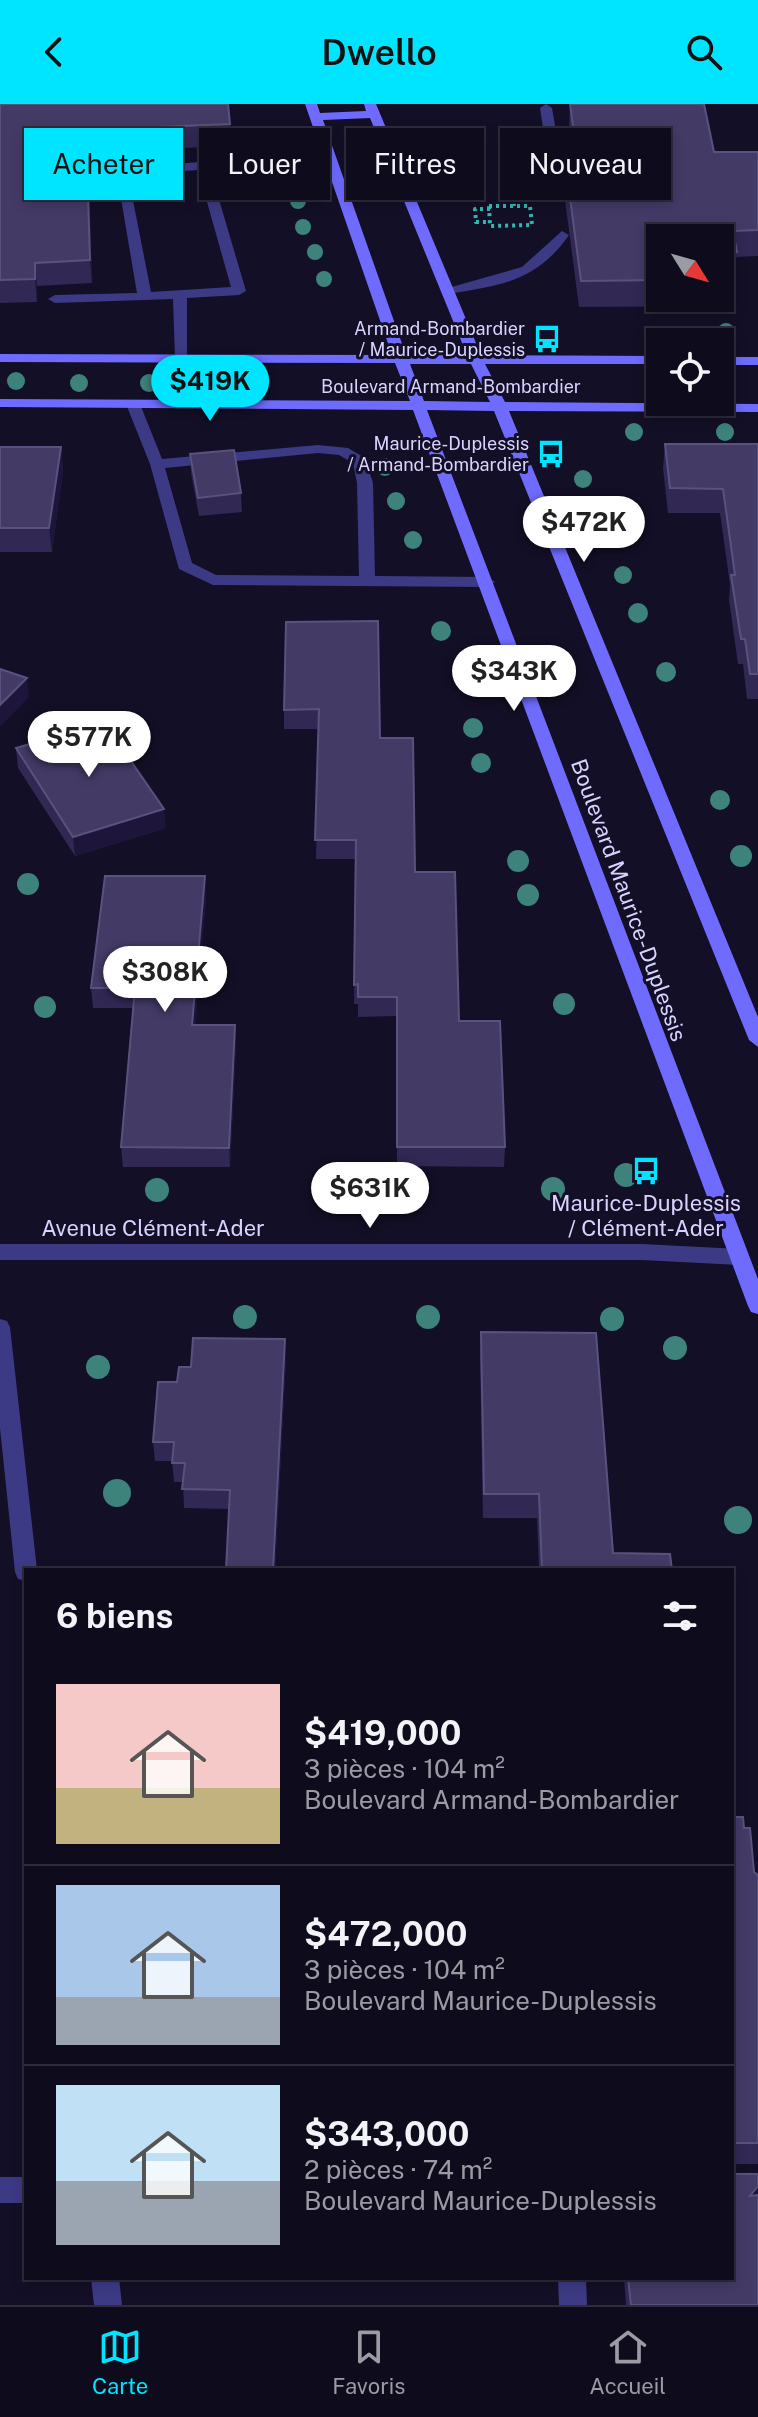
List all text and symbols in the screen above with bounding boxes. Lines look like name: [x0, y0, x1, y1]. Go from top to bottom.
icon: back: [32, 30, 76, 74]
icon: search: [682, 30, 726, 74]
text: Dwello: [321, 31, 437, 73]
chip: Acheter: [24, 128, 183, 200]
chip: Louer: [199, 128, 330, 200]
chip: Filtres: [346, 128, 484, 200]
chip: Nouveau: [500, 128, 671, 200]
north arrow: [646, 224, 734, 312]
map controls: [646, 224, 734, 416]
place label: Armand-Bombardier / Maurice-Duplessis: [354, 318, 525, 360]
bus stop icon: Armand-Bombardier / Maurice-Duplessis: [532, 324, 562, 354]
button: locate: [646, 328, 734, 416]
pin: $419K: [154, 355, 266, 423]
text: $419K: [169, 365, 251, 396]
street label: Boulevard Armand-Bombardier: [321, 376, 581, 397]
place label: Maurice-Duplessis / Armand-Bombardier: [347, 433, 529, 475]
bus stop icon: Maurice-Duplessis / Armand-Bombardier: [536, 439, 566, 469]
pin: $472K: [528, 496, 640, 564]
text: $472K: [541, 506, 627, 537]
pin: $343K: [458, 645, 570, 713]
text: $343K: [470, 655, 558, 686]
pin: $577K: [33, 711, 145, 779]
text: $577K: [46, 721, 132, 752]
street label: Boulevard Maurice-Duplessis: [566, 755, 692, 1045]
pin: $308K: [109, 946, 221, 1014]
text: $308K: [121, 956, 209, 987]
bus stop icon: Maurice-Duplessis / Clément-Ader: [631, 1156, 661, 1186]
pin: $631K: [314, 1162, 426, 1230]
text: $631K: [329, 1172, 411, 1203]
place label: Maurice-Duplessis / Clément-Ader: [551, 1190, 741, 1241]
street label: Avenue Clément-Ader: [41, 1215, 265, 1241]
icon: filters: [658, 1594, 702, 1638]
text: 6 biens: [56, 1596, 173, 1636]
text: $419,000: [304, 1713, 461, 1753]
icon: home: [120, 1716, 216, 1812]
text: 3 pièces · 104 m²: [304, 1753, 505, 1784]
text: Boulevard Armand-Bombardier: [304, 1784, 679, 1815]
text: $472,000: [304, 1914, 467, 1954]
icon: home: [120, 1917, 216, 2013]
text: 3 pièces · 104 m²: [304, 1954, 505, 1985]
text: Boulevard Maurice-Duplessis: [304, 1985, 657, 2016]
text: $343,000: [304, 2114, 470, 2154]
icon: home: [120, 2117, 216, 2213]
text: 2 pièces · 74 m²: [304, 2154, 492, 2185]
text: Boulevard Maurice-Duplessis: [304, 2185, 657, 2216]
tab: Carte: [92, 2325, 148, 2399]
tab: Favoris: [332, 2325, 405, 2399]
tab: Accueil: [589, 2325, 666, 2399]

